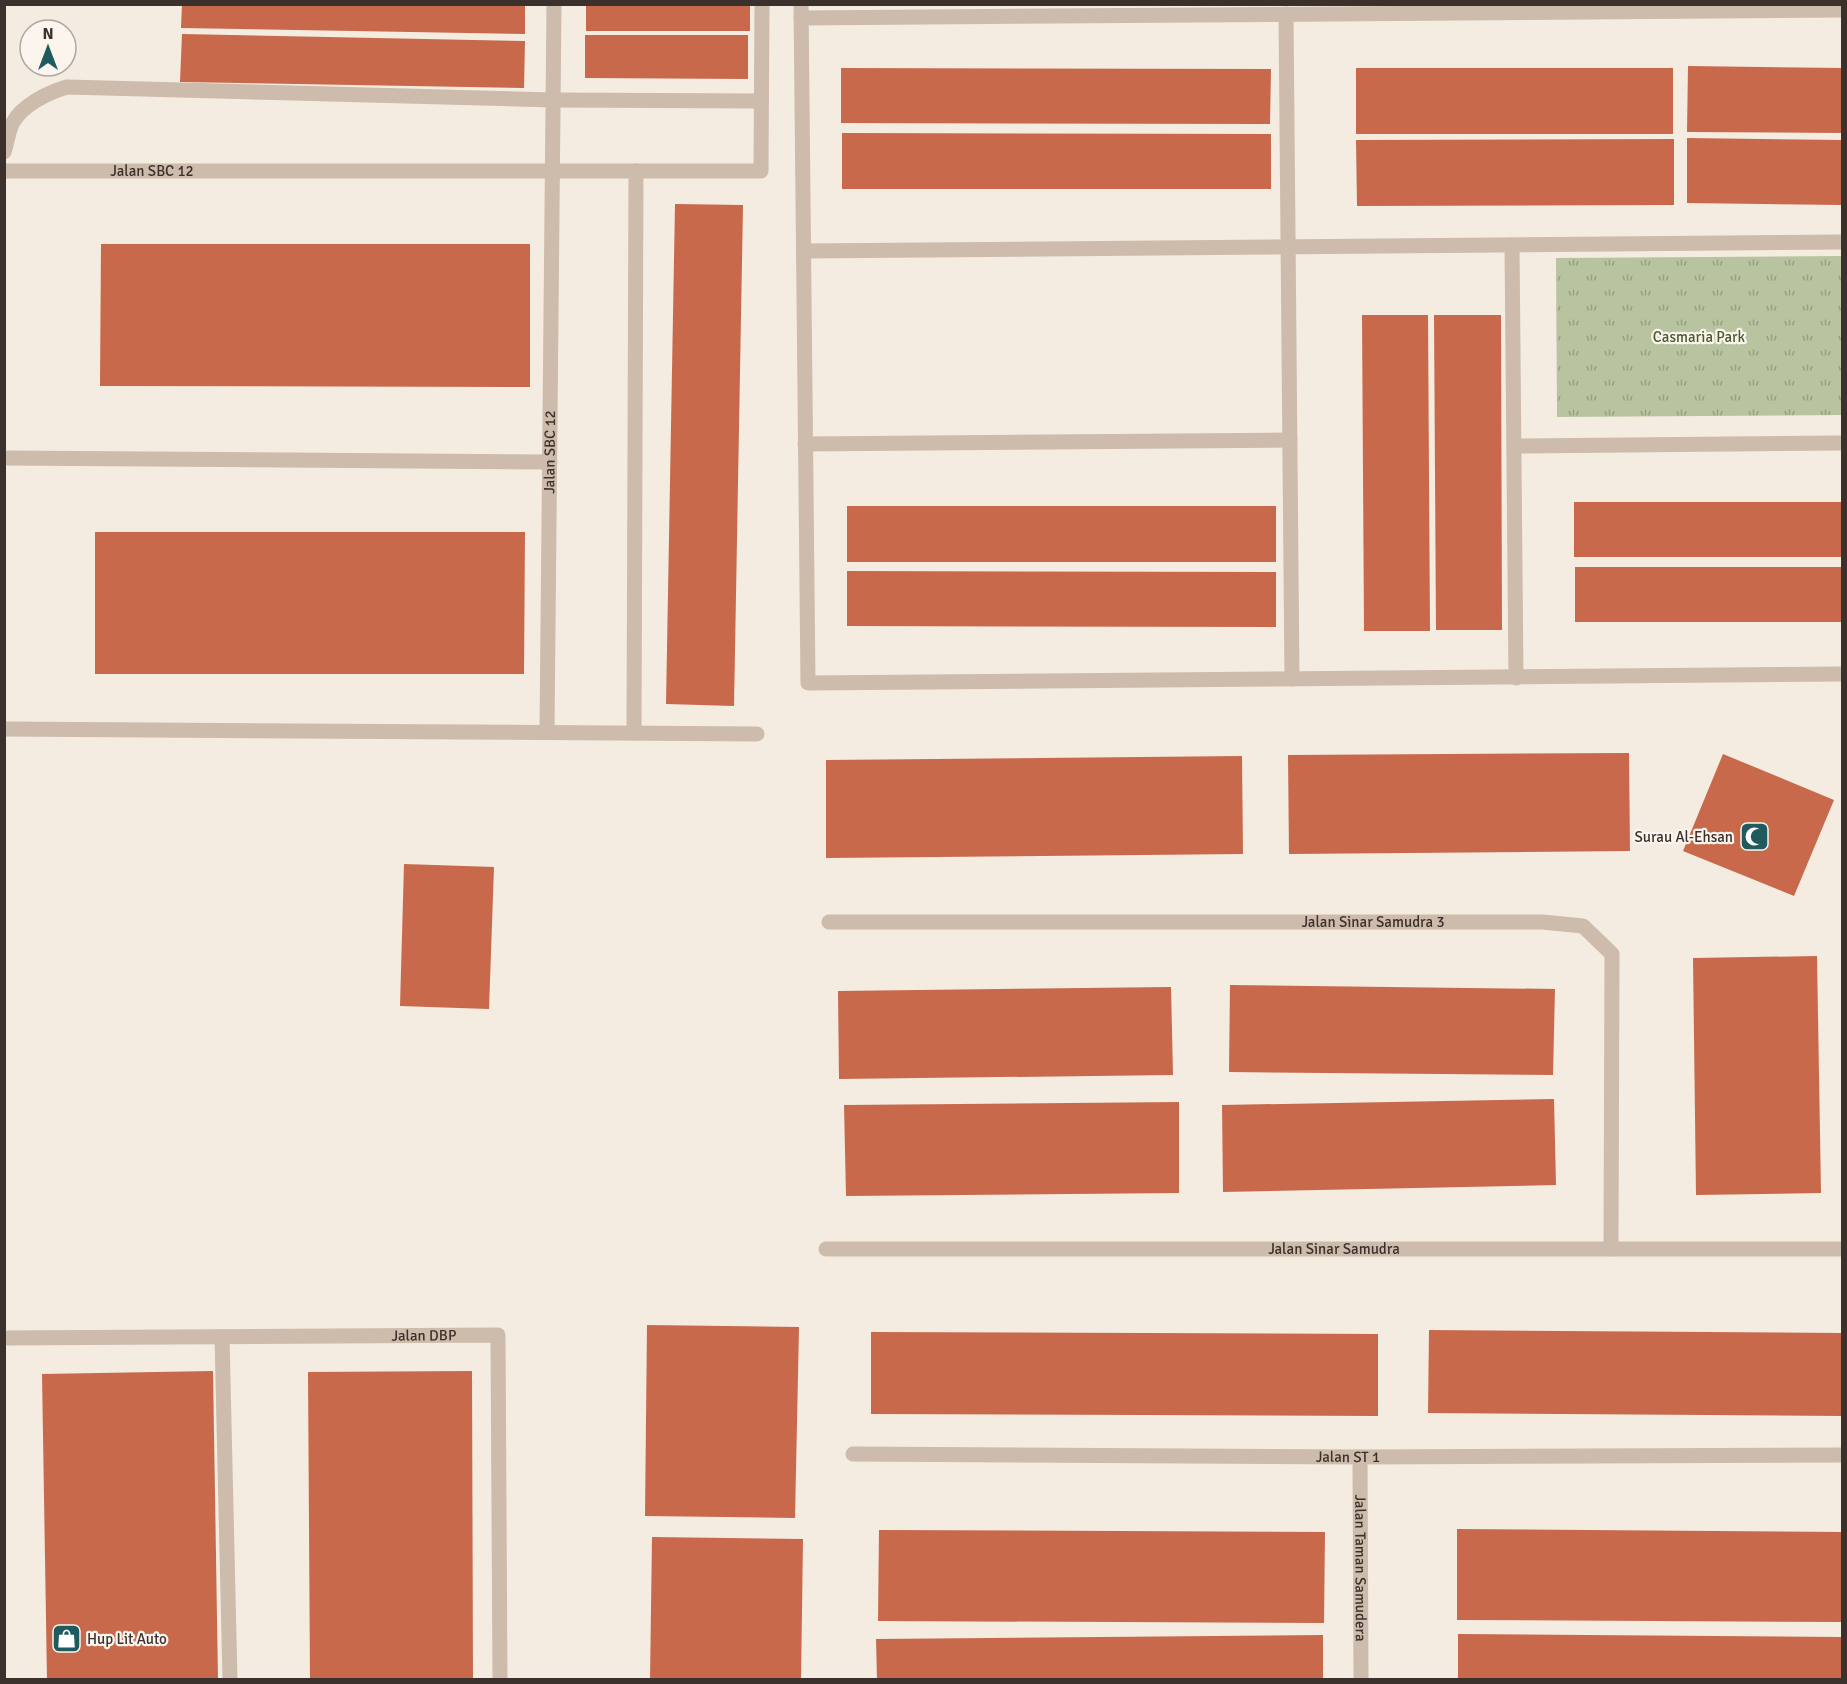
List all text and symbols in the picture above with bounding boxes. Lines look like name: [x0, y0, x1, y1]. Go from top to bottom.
north arrow: [18, 18, 78, 78]
text: N: [42, 24, 54, 44]
street label: Jalan SBC 12: [110, 162, 194, 180]
park label: Casmaria Park: [1653, 328, 1746, 346]
street label: Jalan SBC 12: [540, 410, 559, 494]
mosque icon: Surau Al-Ehsan: [1738, 821, 1770, 853]
place label: Surau Al-Ehsan: [1634, 828, 1733, 846]
street label: Jalan Sinar Samudra 3: [1301, 913, 1445, 931]
street label: Jalan Sinar Samudra: [1268, 1240, 1400, 1258]
street label: Jalan DBP: [392, 1326, 456, 1345]
street label: Jalan ST 1: [1316, 1448, 1380, 1466]
street label: Jalan Taman Samudera: [1351, 1494, 1370, 1642]
shop icon: Hup Lit Auto: [50, 1623, 82, 1655]
place label: Hup Lit Auto: [87, 1630, 167, 1648]

